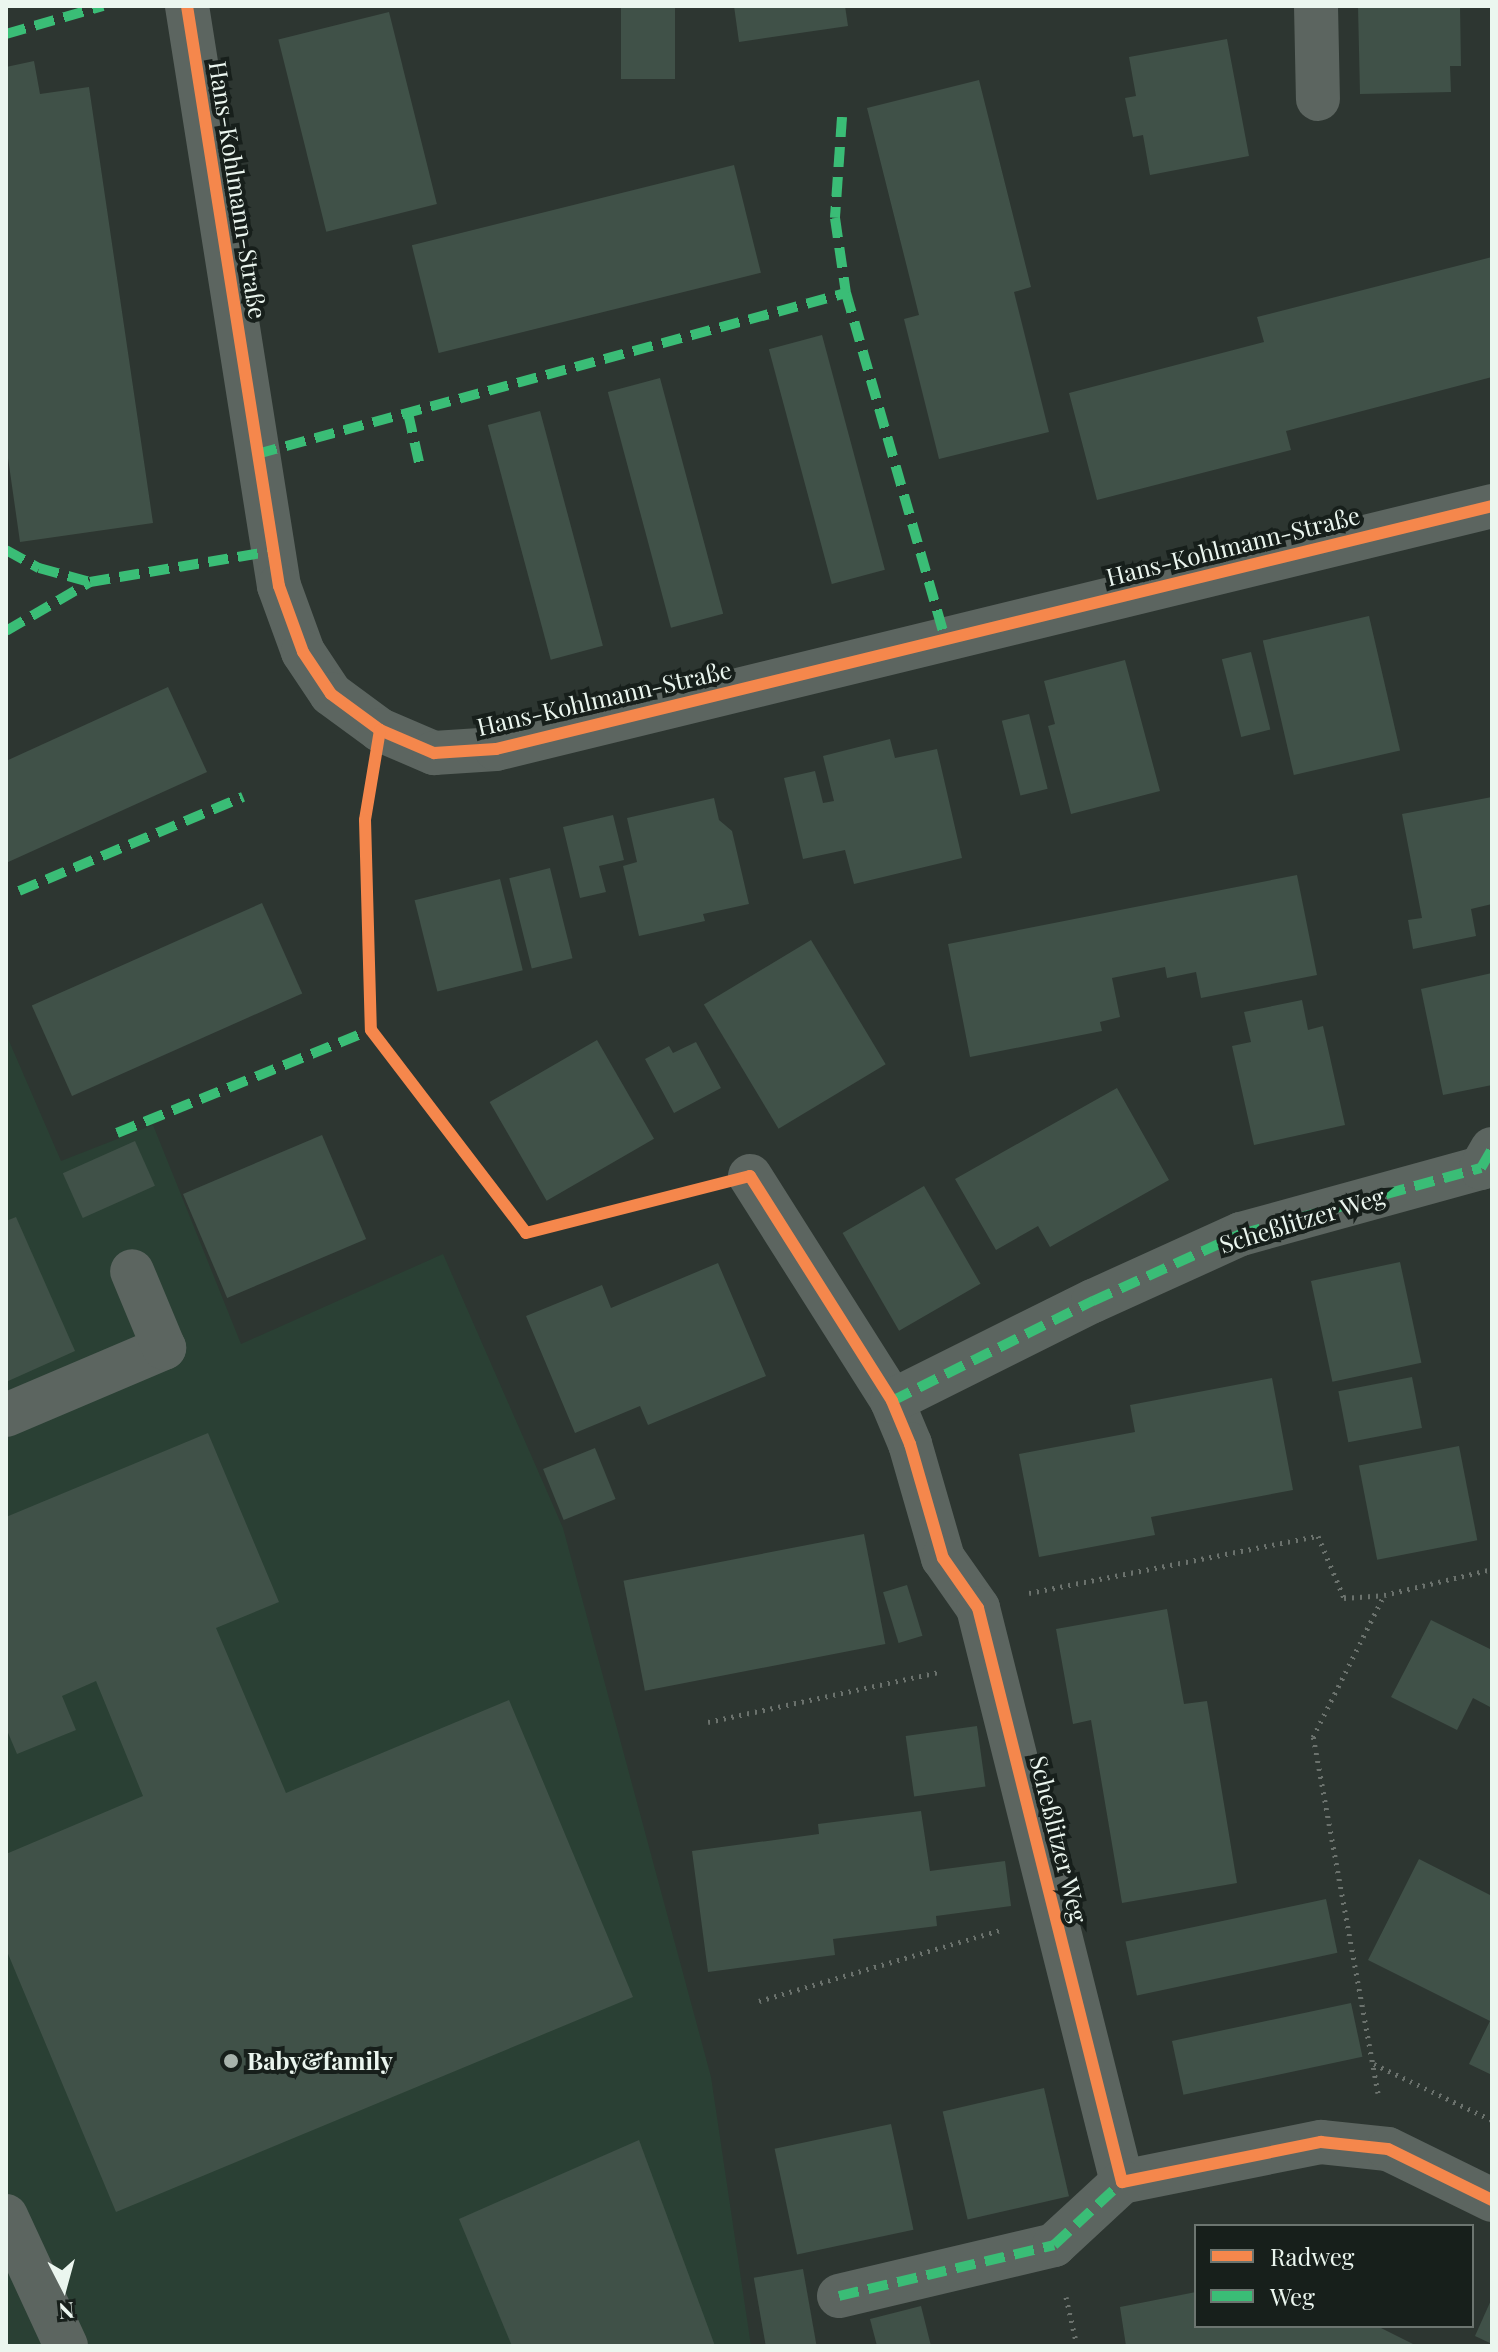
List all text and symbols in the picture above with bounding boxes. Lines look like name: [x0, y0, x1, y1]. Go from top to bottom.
street label: Hans-Kohlmann-Straße: [203, 59, 273, 321]
street label: Hans-Kohlmann-Straße: [1103, 501, 1363, 591]
street label: Hans-Kohlmann-Straße: [474, 655, 734, 741]
street label: Scheßlitzer Weg: [1215, 1181, 1389, 1259]
street label: Scheßlitzer Weg: [1024, 1752, 1094, 1926]
place label: Baby&family: [247, 2047, 393, 2075]
marker: Baby&family: [222, 2052, 240, 2070]
legend: [1194, 2224, 1474, 2328]
text: Radweg: [1270, 2240, 1355, 2272]
north arrow: [24, 2248, 104, 2328]
text: Weg: [1270, 2280, 1315, 2312]
text: N: [57, 2296, 76, 2328]

